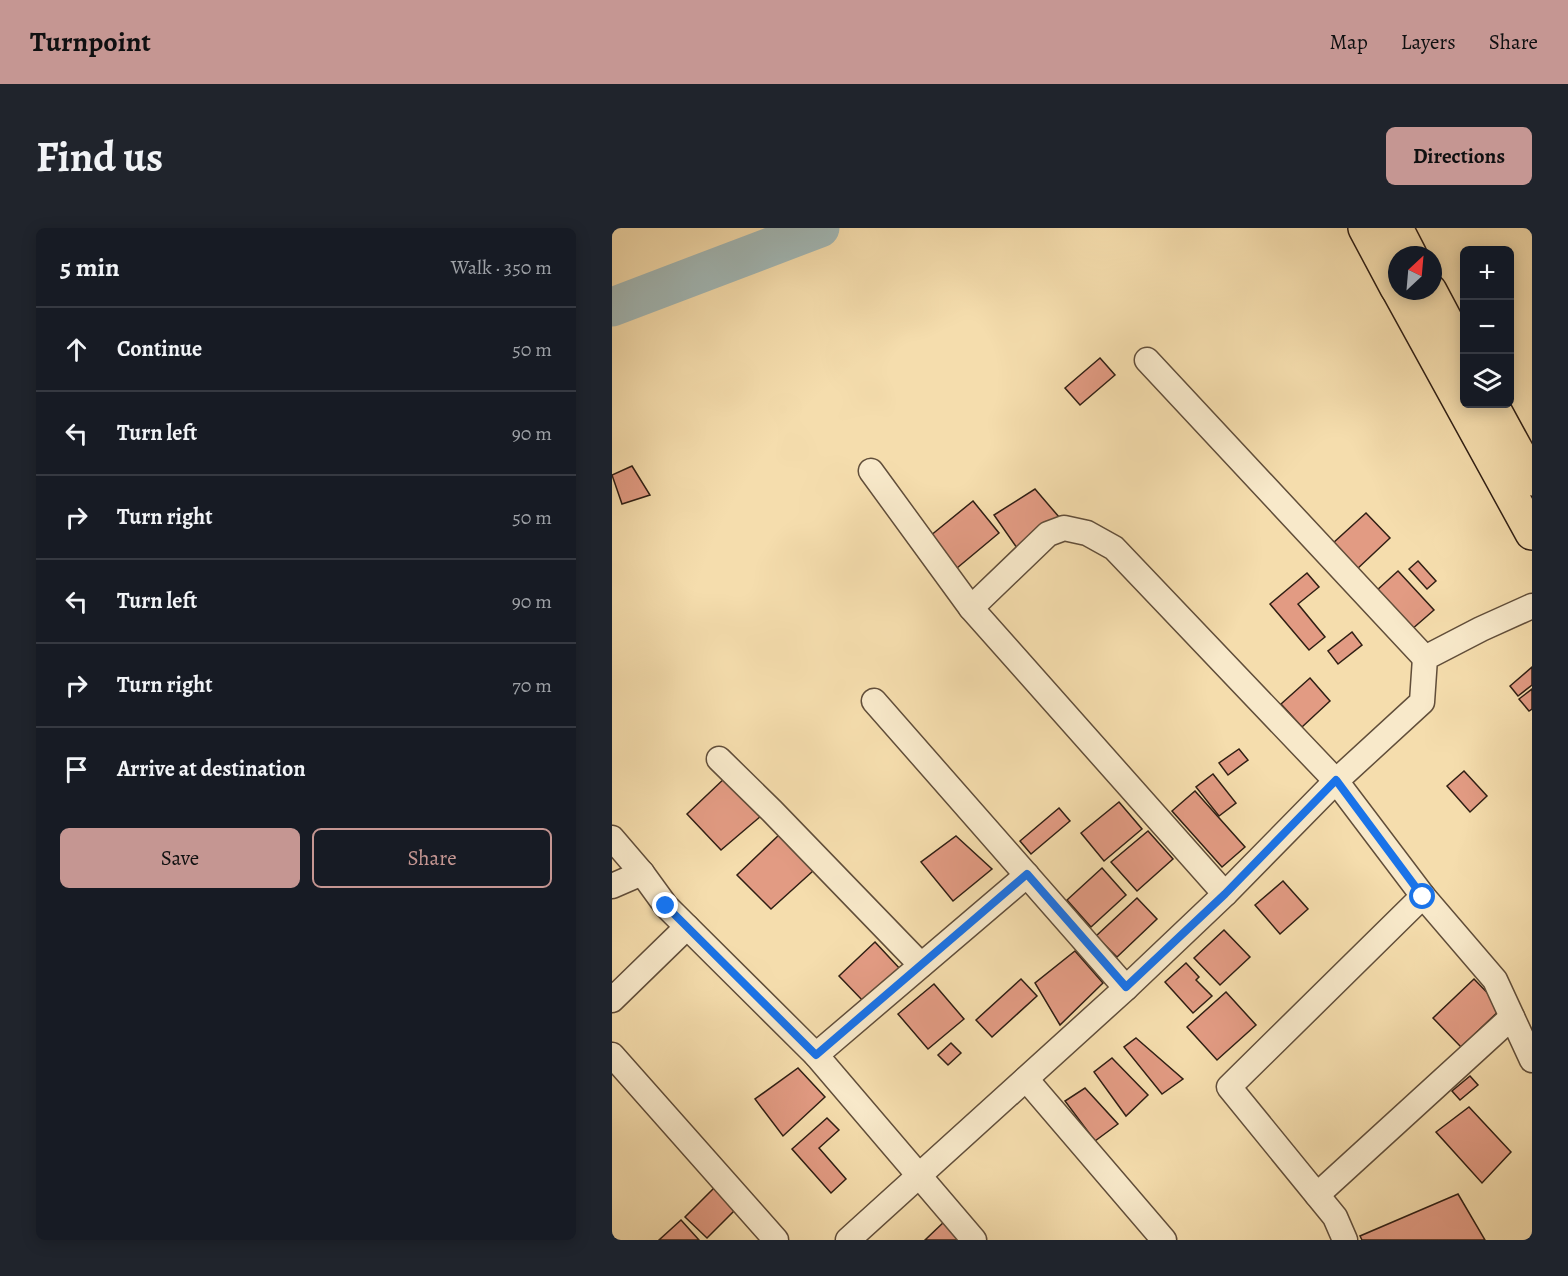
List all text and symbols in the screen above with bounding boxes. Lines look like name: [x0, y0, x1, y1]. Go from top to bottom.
text: Turnpoint: [30, 23, 151, 61]
text: Map: [1329, 28, 1368, 56]
text: Layers: [1401, 28, 1456, 56]
text: Share: [1489, 28, 1538, 56]
button: Directions: [1386, 127, 1532, 185]
text: Find us: [36, 128, 163, 185]
north arrow: [1388, 246, 1442, 300]
map controls: [1460, 246, 1514, 408]
button: +: [1460, 246, 1514, 300]
text: 5 min: [60, 250, 120, 285]
text: Walk · 350 m: [451, 254, 552, 281]
button: −: [1460, 300, 1514, 354]
icon: ahead: [60, 333, 93, 366]
text: Continue: [117, 334, 202, 364]
text: 50 m: [512, 336, 552, 363]
button: layers: [1460, 354, 1514, 408]
icon: left: [60, 417, 93, 450]
text: Turn left: [117, 418, 197, 448]
text: 90 m: [512, 420, 552, 447]
icon: right: [60, 501, 93, 534]
text: Turn right: [117, 502, 213, 532]
text: 50 m: [512, 504, 552, 531]
icon: left: [60, 585, 93, 618]
text: Turn left: [117, 586, 197, 616]
text: 90 m: [512, 588, 552, 615]
icon: right: [60, 669, 93, 702]
text: Turn right: [117, 670, 213, 700]
text: 70 m: [512, 672, 552, 699]
icon: arrive: [60, 753, 93, 786]
text: Arrive at destination: [117, 754, 306, 784]
button: Save: [60, 828, 300, 888]
button: Share: [312, 828, 552, 888]
route start: [1409, 883, 1435, 909]
route end: [652, 892, 678, 918]

